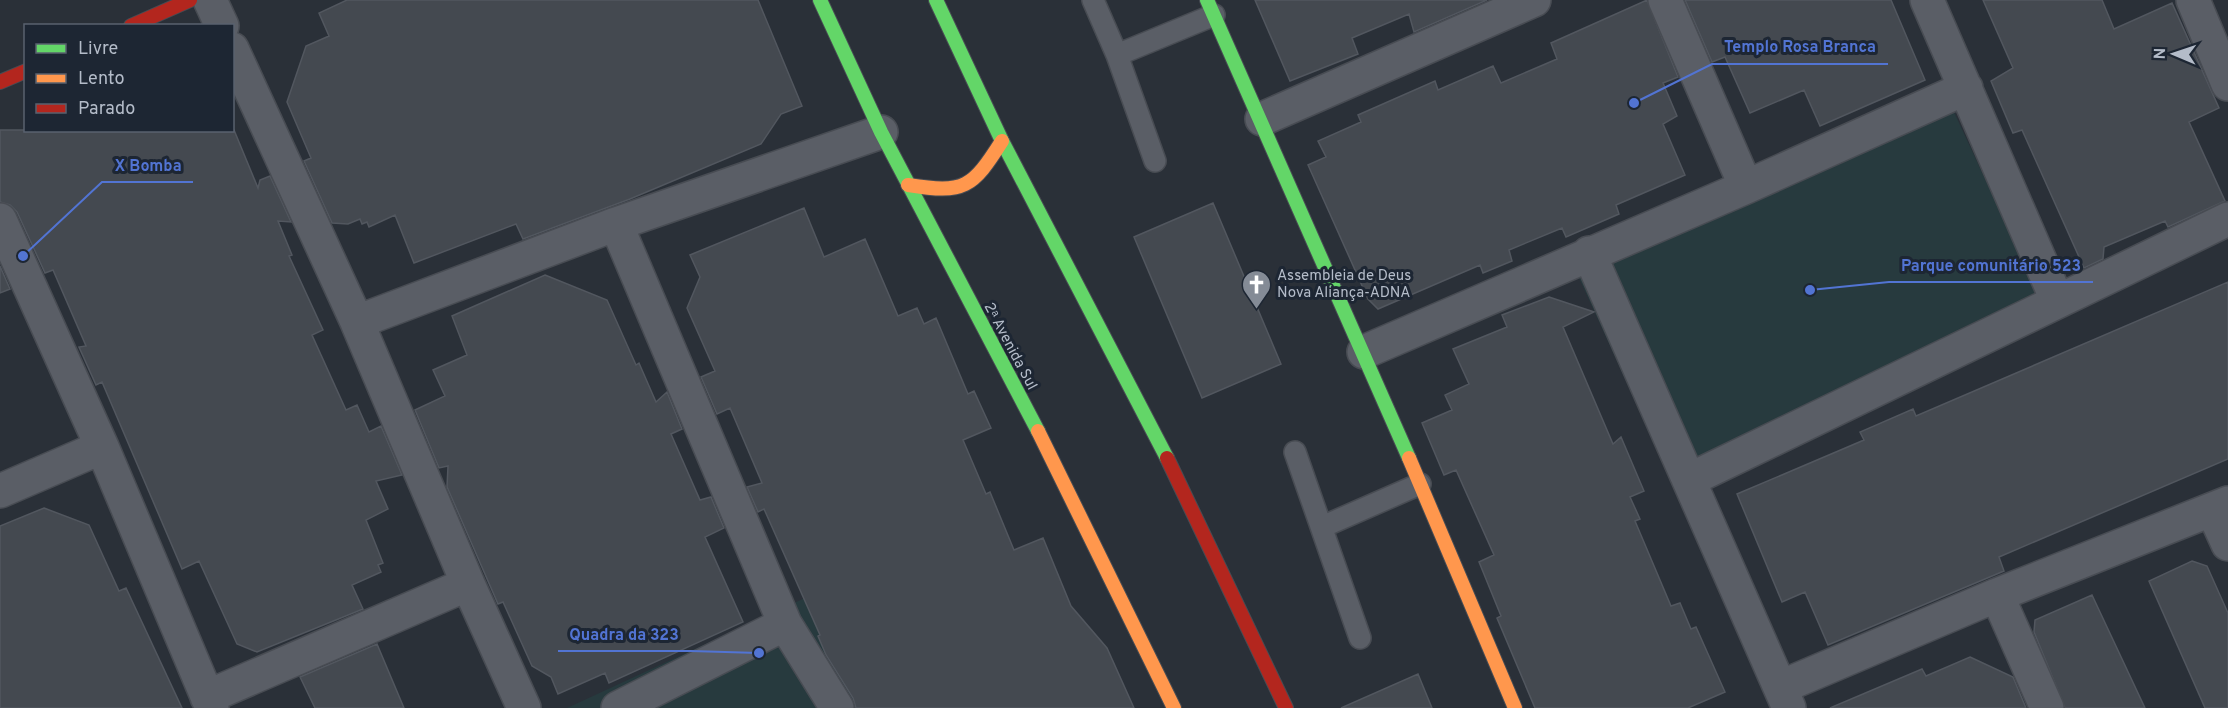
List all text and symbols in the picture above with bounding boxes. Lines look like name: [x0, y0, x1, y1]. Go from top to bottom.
legend: [24, 24, 234, 132]
north arrow: [2144, 24, 2204, 84]
callout: Templo Rosa Branca: [1712, 30, 1888, 64]
text: Livre: [78, 38, 118, 61]
text: Templo Rosa Branca: [1724, 38, 1876, 58]
text: N: [2151, 47, 2171, 60]
text: Lento: [78, 68, 124, 91]
text: Parado: [78, 98, 135, 121]
callout: X Bomba: [102, 148, 193, 182]
text: X Bomba: [114, 157, 182, 177]
callout: Parque comunitário 523: [1889, 248, 2093, 282]
text: Parque comunitário 523: [1901, 257, 2081, 277]
place label: Assembleia de Deus Nova Aliança-ADNA: [1277, 267, 1411, 303]
church icon: Assembleia de Deus Nova Aliança-ADNA: [1240, 268, 1272, 310]
street label: 2ᵃ Avenida Sul: [979, 300, 1041, 394]
callout: Quadra da 323: [558, 617, 691, 651]
text: Quadra da 323: [569, 626, 679, 646]

